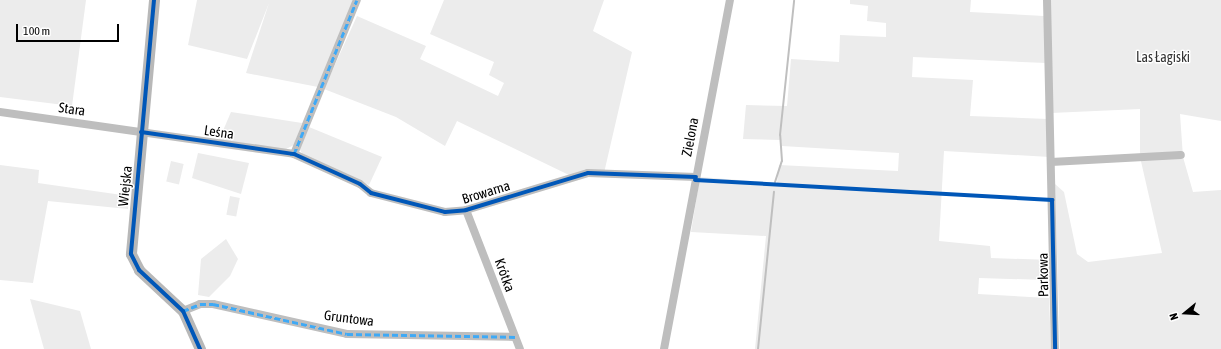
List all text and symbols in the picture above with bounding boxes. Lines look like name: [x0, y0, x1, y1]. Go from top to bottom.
scale bar: [18, 16, 121, 42]
text: 100 m: [23, 24, 50, 38]
park label: Las Łagiski: [1136, 49, 1190, 65]
street label: Stara: [58, 99, 86, 119]
street label: Zielona: [678, 116, 702, 158]
street label: Leśna: [203, 122, 235, 142]
street label: Wiejska: [115, 165, 135, 207]
street label: Browarna: [460, 177, 512, 207]
street label: Parkowa: [1034, 253, 1052, 297]
street label: Krótka: [491, 256, 519, 294]
north arrow: [1165, 293, 1205, 333]
street label: Gruntowa: [323, 307, 375, 329]
text: N: [1167, 312, 1180, 322]

